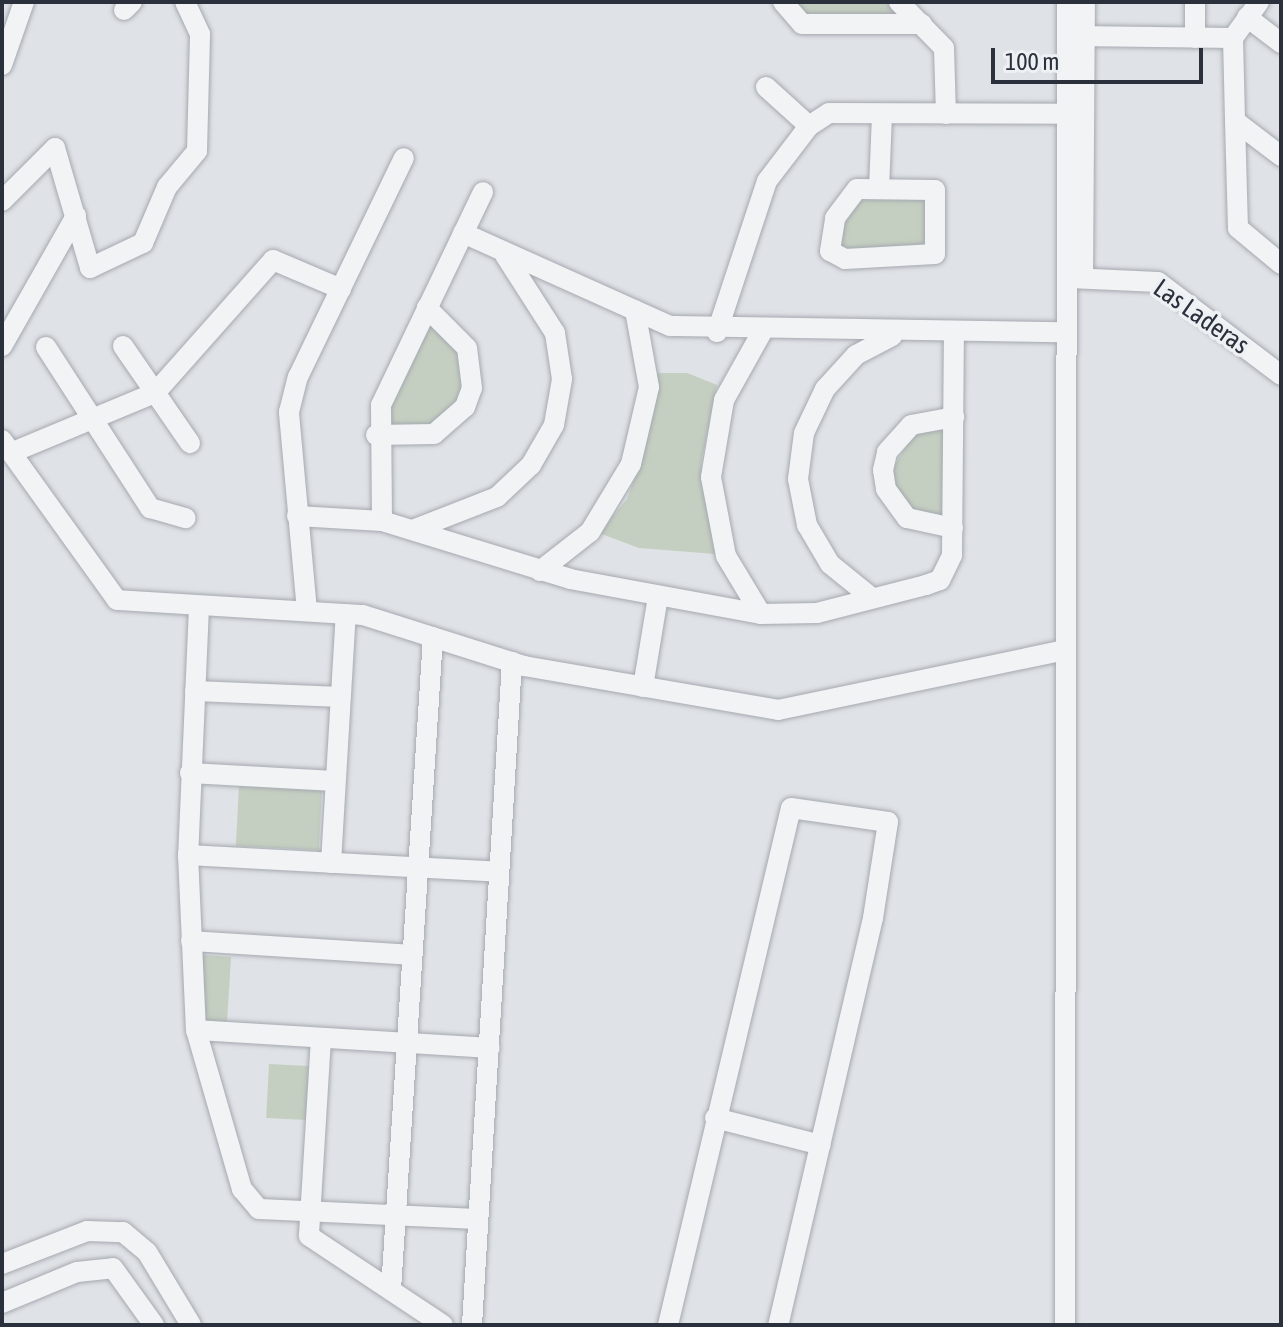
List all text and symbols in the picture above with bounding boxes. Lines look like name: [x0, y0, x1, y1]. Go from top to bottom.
scale bar: [995, 32, 1207, 82]
text: 100 m: [1005, 48, 1059, 75]
street label: Las Laderas: [1147, 273, 1255, 361]

